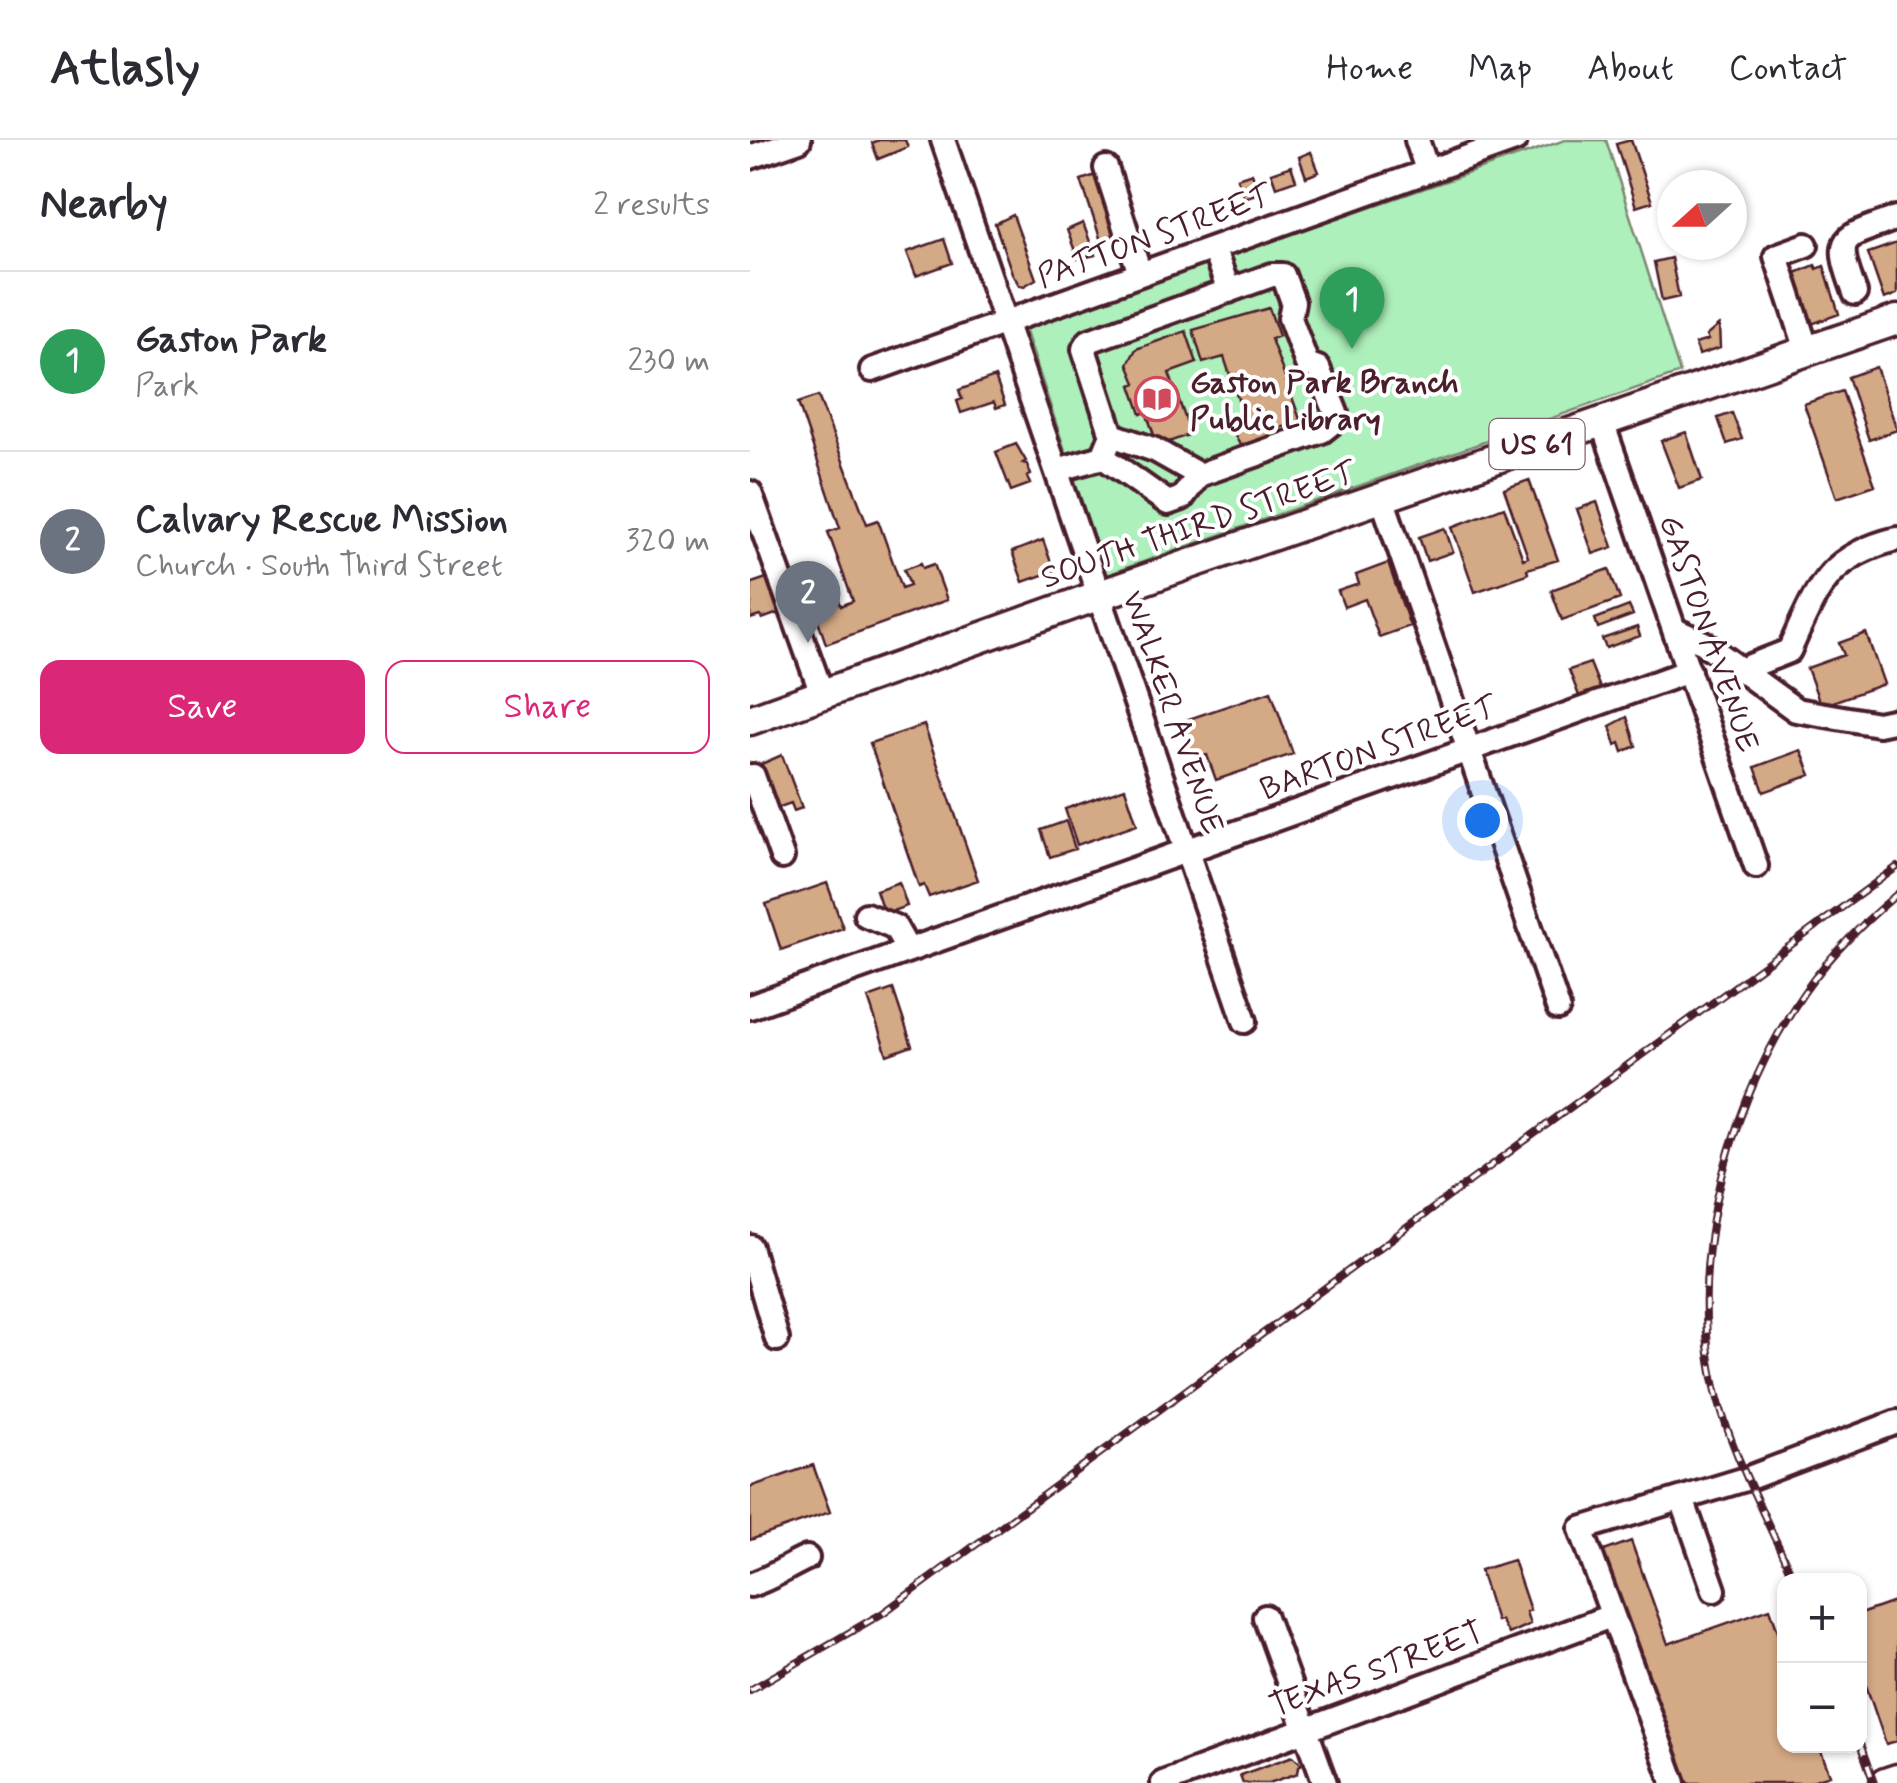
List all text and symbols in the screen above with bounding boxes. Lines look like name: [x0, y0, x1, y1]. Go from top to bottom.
text: Atlasly: [50, 38, 200, 101]
text: Home: [1326, 46, 1413, 92]
text: Map: [1468, 46, 1532, 92]
text: About: [1587, 46, 1674, 92]
text: Contact: [1729, 46, 1847, 92]
north arrow: [1657, 170, 1747, 260]
street label: PATTON STREET: [1032, 175, 1279, 299]
text: Nearby: [40, 178, 168, 233]
text: 2 results: [593, 184, 710, 226]
pin: 1: [1320, 266, 1384, 349]
text: Gaston Park: [135, 316, 327, 365]
text: 1: [65, 340, 80, 382]
text: 230 m: [627, 340, 710, 382]
place label: Gaston Park Branch Public Library: [1190, 362, 1459, 441]
text: Park: [135, 365, 199, 407]
library icon: Gaston Park Branch Public Library: [1134, 376, 1180, 422]
road number: US 61: [1490, 419, 1584, 469]
street label: SOUTH THIRD STREET: [1035, 452, 1363, 600]
text: Calvary Rescue Mission: [135, 496, 508, 545]
street label: GASTON AVENUE: [1648, 509, 1768, 758]
text: 2: [65, 520, 80, 562]
text: 320 m: [625, 520, 710, 562]
text: Church · South Third Street: [135, 545, 503, 587]
pin: 2: [776, 560, 840, 643]
street label: WALKER AVENUE: [1111, 585, 1233, 840]
button: Save: [40, 660, 365, 754]
button: Share: [385, 660, 710, 754]
street label: BARTON STREET: [1254, 686, 1504, 811]
your location: [1457, 795, 1508, 846]
map controls: [1777, 1573, 1867, 1753]
button: +: [1777, 1573, 1867, 1663]
street label: TEXAS STREET: [1264, 1612, 1489, 1728]
button: −: [1777, 1663, 1867, 1753]

